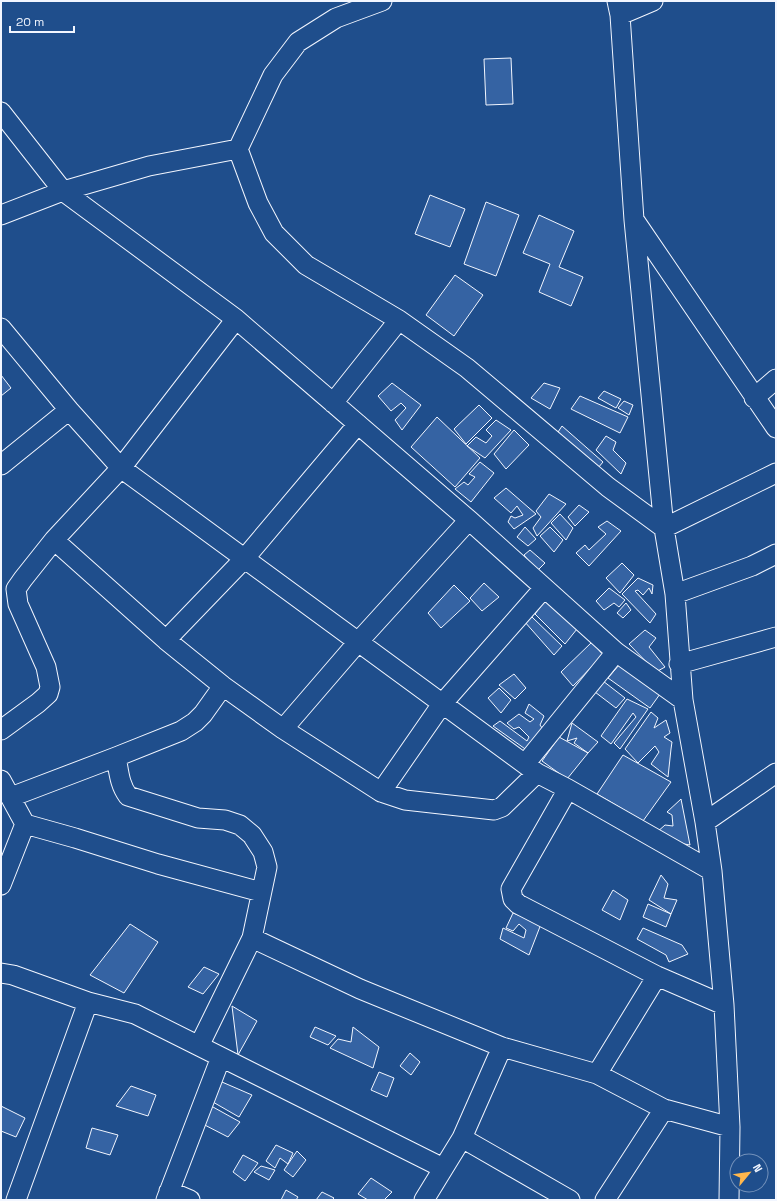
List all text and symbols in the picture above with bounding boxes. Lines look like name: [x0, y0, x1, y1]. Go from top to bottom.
scale bar: [10, 8, 74, 34]
text: 20 m: [16, 14, 44, 30]
north arrow: [729, 1153, 769, 1193]
text: N: [750, 1162, 766, 1175]

